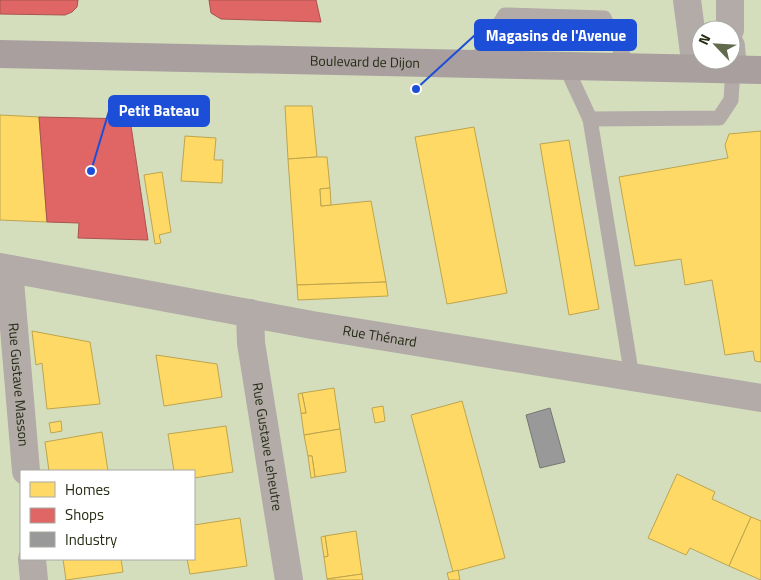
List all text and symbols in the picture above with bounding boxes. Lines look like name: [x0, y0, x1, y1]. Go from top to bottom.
callout: Magasins de l'Avenue: [475, 20, 636, 50]
north arrow: [691, 20, 741, 70]
text: Magasins de l'Avenue: [486, 24, 626, 47]
text: N: [692, 30, 715, 48]
street label: Boulevard de Dijon: [310, 50, 420, 73]
callout: Petit Bateau: [109, 96, 209, 126]
text: Petit Bateau: [119, 99, 199, 122]
street label: Rue Thénard: [341, 319, 418, 352]
street label: Rue Gustave Masson: [4, 322, 35, 447]
street label: Rue Gustave Leheutre: [247, 381, 289, 512]
legend: [20, 470, 195, 560]
text: Homes: [65, 478, 110, 501]
text: Shops: [65, 503, 104, 526]
text: Industry: [65, 528, 117, 551]

